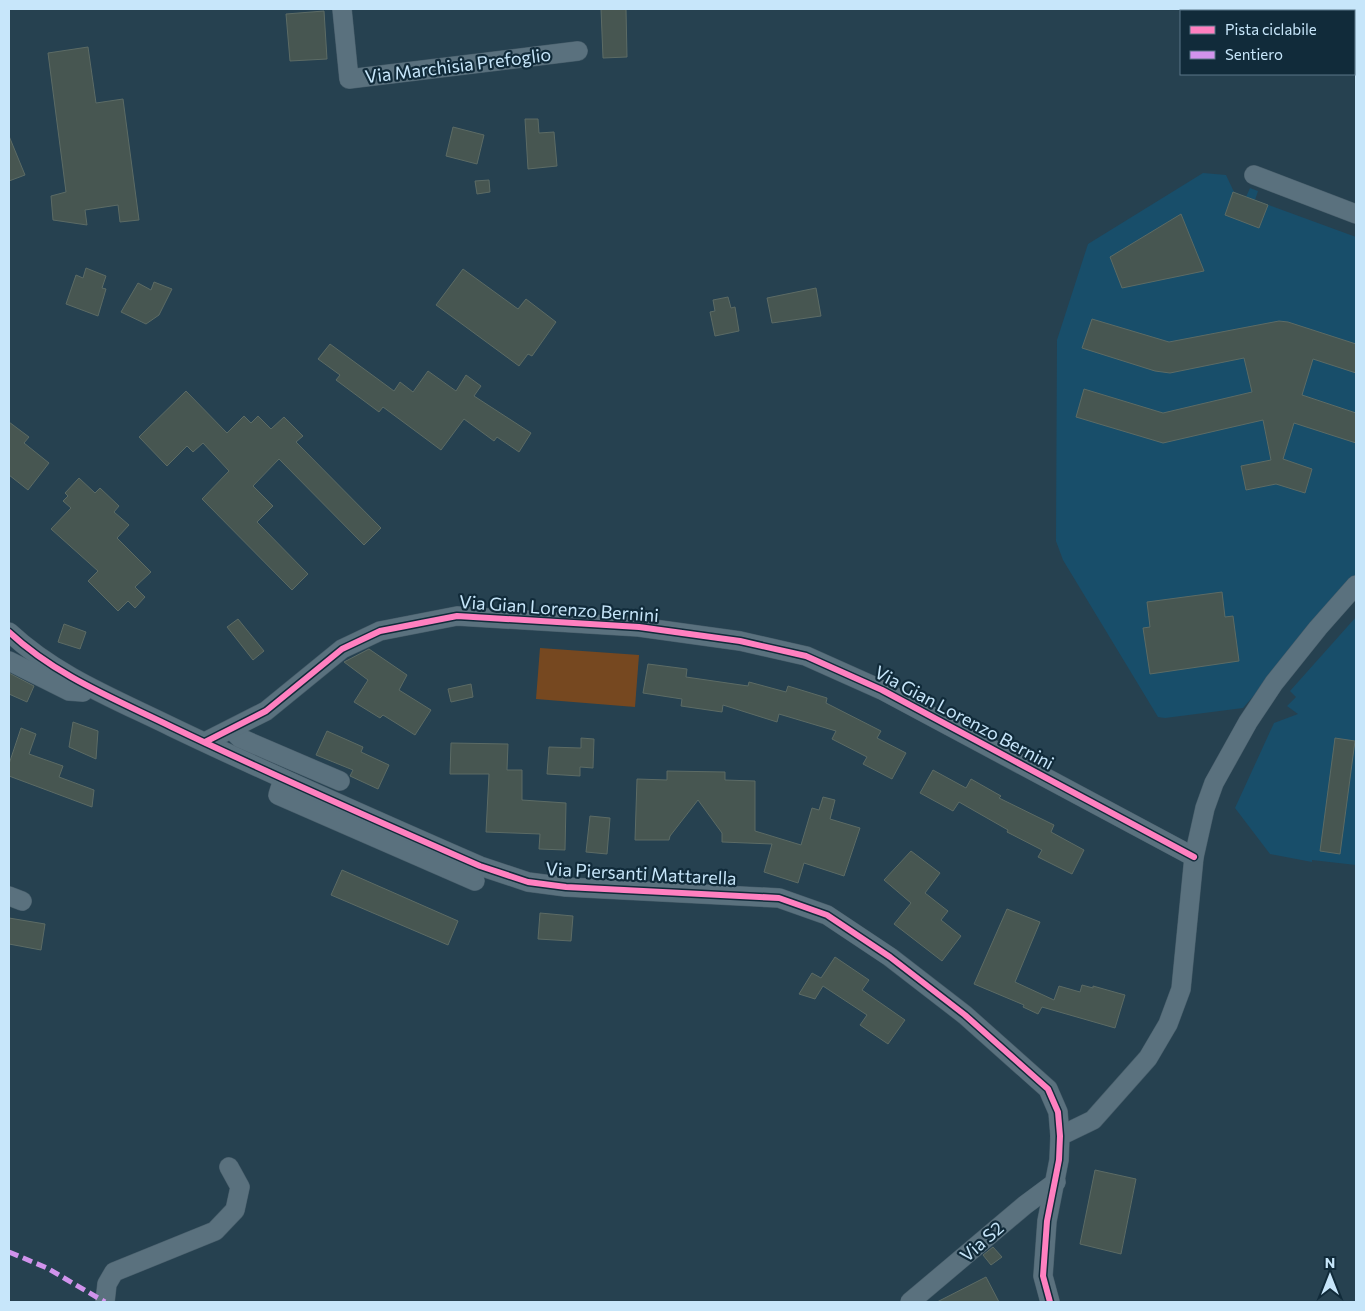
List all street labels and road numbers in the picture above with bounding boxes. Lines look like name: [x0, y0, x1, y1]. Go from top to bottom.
street label: Via Marchisia Prefoglio: [364, 43, 552, 87]
street label: Via Gian Lorenzo Bernini: [459, 590, 660, 626]
street label: Via Gian Lorenzo Bernini: [871, 660, 1058, 774]
street label: Via Piersanti Mattarella: [545, 857, 737, 889]
street label: Via S2: [955, 1216, 1008, 1266]

